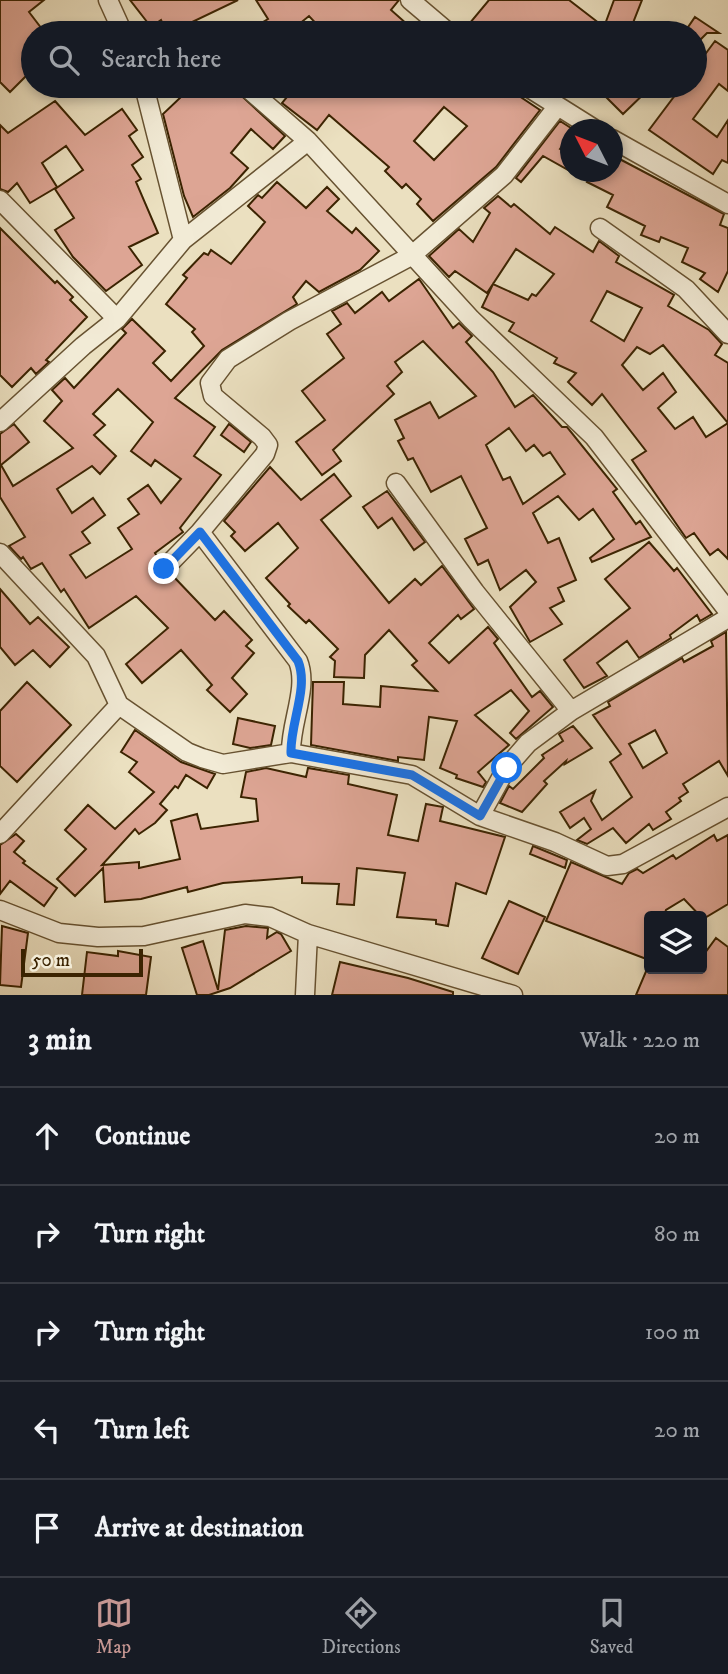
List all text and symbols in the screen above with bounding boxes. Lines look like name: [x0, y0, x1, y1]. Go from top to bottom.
search box: [21, 21, 707, 98]
icon: search: [45, 41, 83, 79]
text: Search here: [101, 43, 221, 76]
north arrow: [560, 119, 623, 182]
route end: [148, 553, 179, 584]
route start: [491, 752, 522, 783]
map controls: [644, 911, 707, 974]
button: layers: [644, 911, 707, 974]
scale bar: [21, 946, 144, 978]
text: 50 m: [32, 949, 70, 972]
text: 3 min: [28, 1022, 92, 1059]
text: Walk · 220 m: [580, 1026, 700, 1055]
icon: ahead: [28, 1117, 66, 1155]
text: Continue: [95, 1120, 190, 1153]
text: 20 m: [654, 1122, 700, 1151]
icon: right: [28, 1215, 66, 1253]
text: Turn right: [95, 1218, 205, 1251]
text: 80 m: [654, 1220, 700, 1249]
icon: right: [28, 1313, 66, 1351]
text: Turn right: [95, 1316, 205, 1349]
text: 100 m: [645, 1318, 700, 1347]
icon: left: [28, 1411, 66, 1449]
text: Turn left: [95, 1414, 189, 1447]
text: 20 m: [654, 1416, 700, 1445]
icon: arrive: [28, 1509, 66, 1547]
text: Arrive at destination: [95, 1512, 304, 1545]
tab: Map: [95, 1594, 133, 1659]
tab: Directions: [322, 1594, 401, 1659]
tab: Saved: [590, 1594, 633, 1659]

